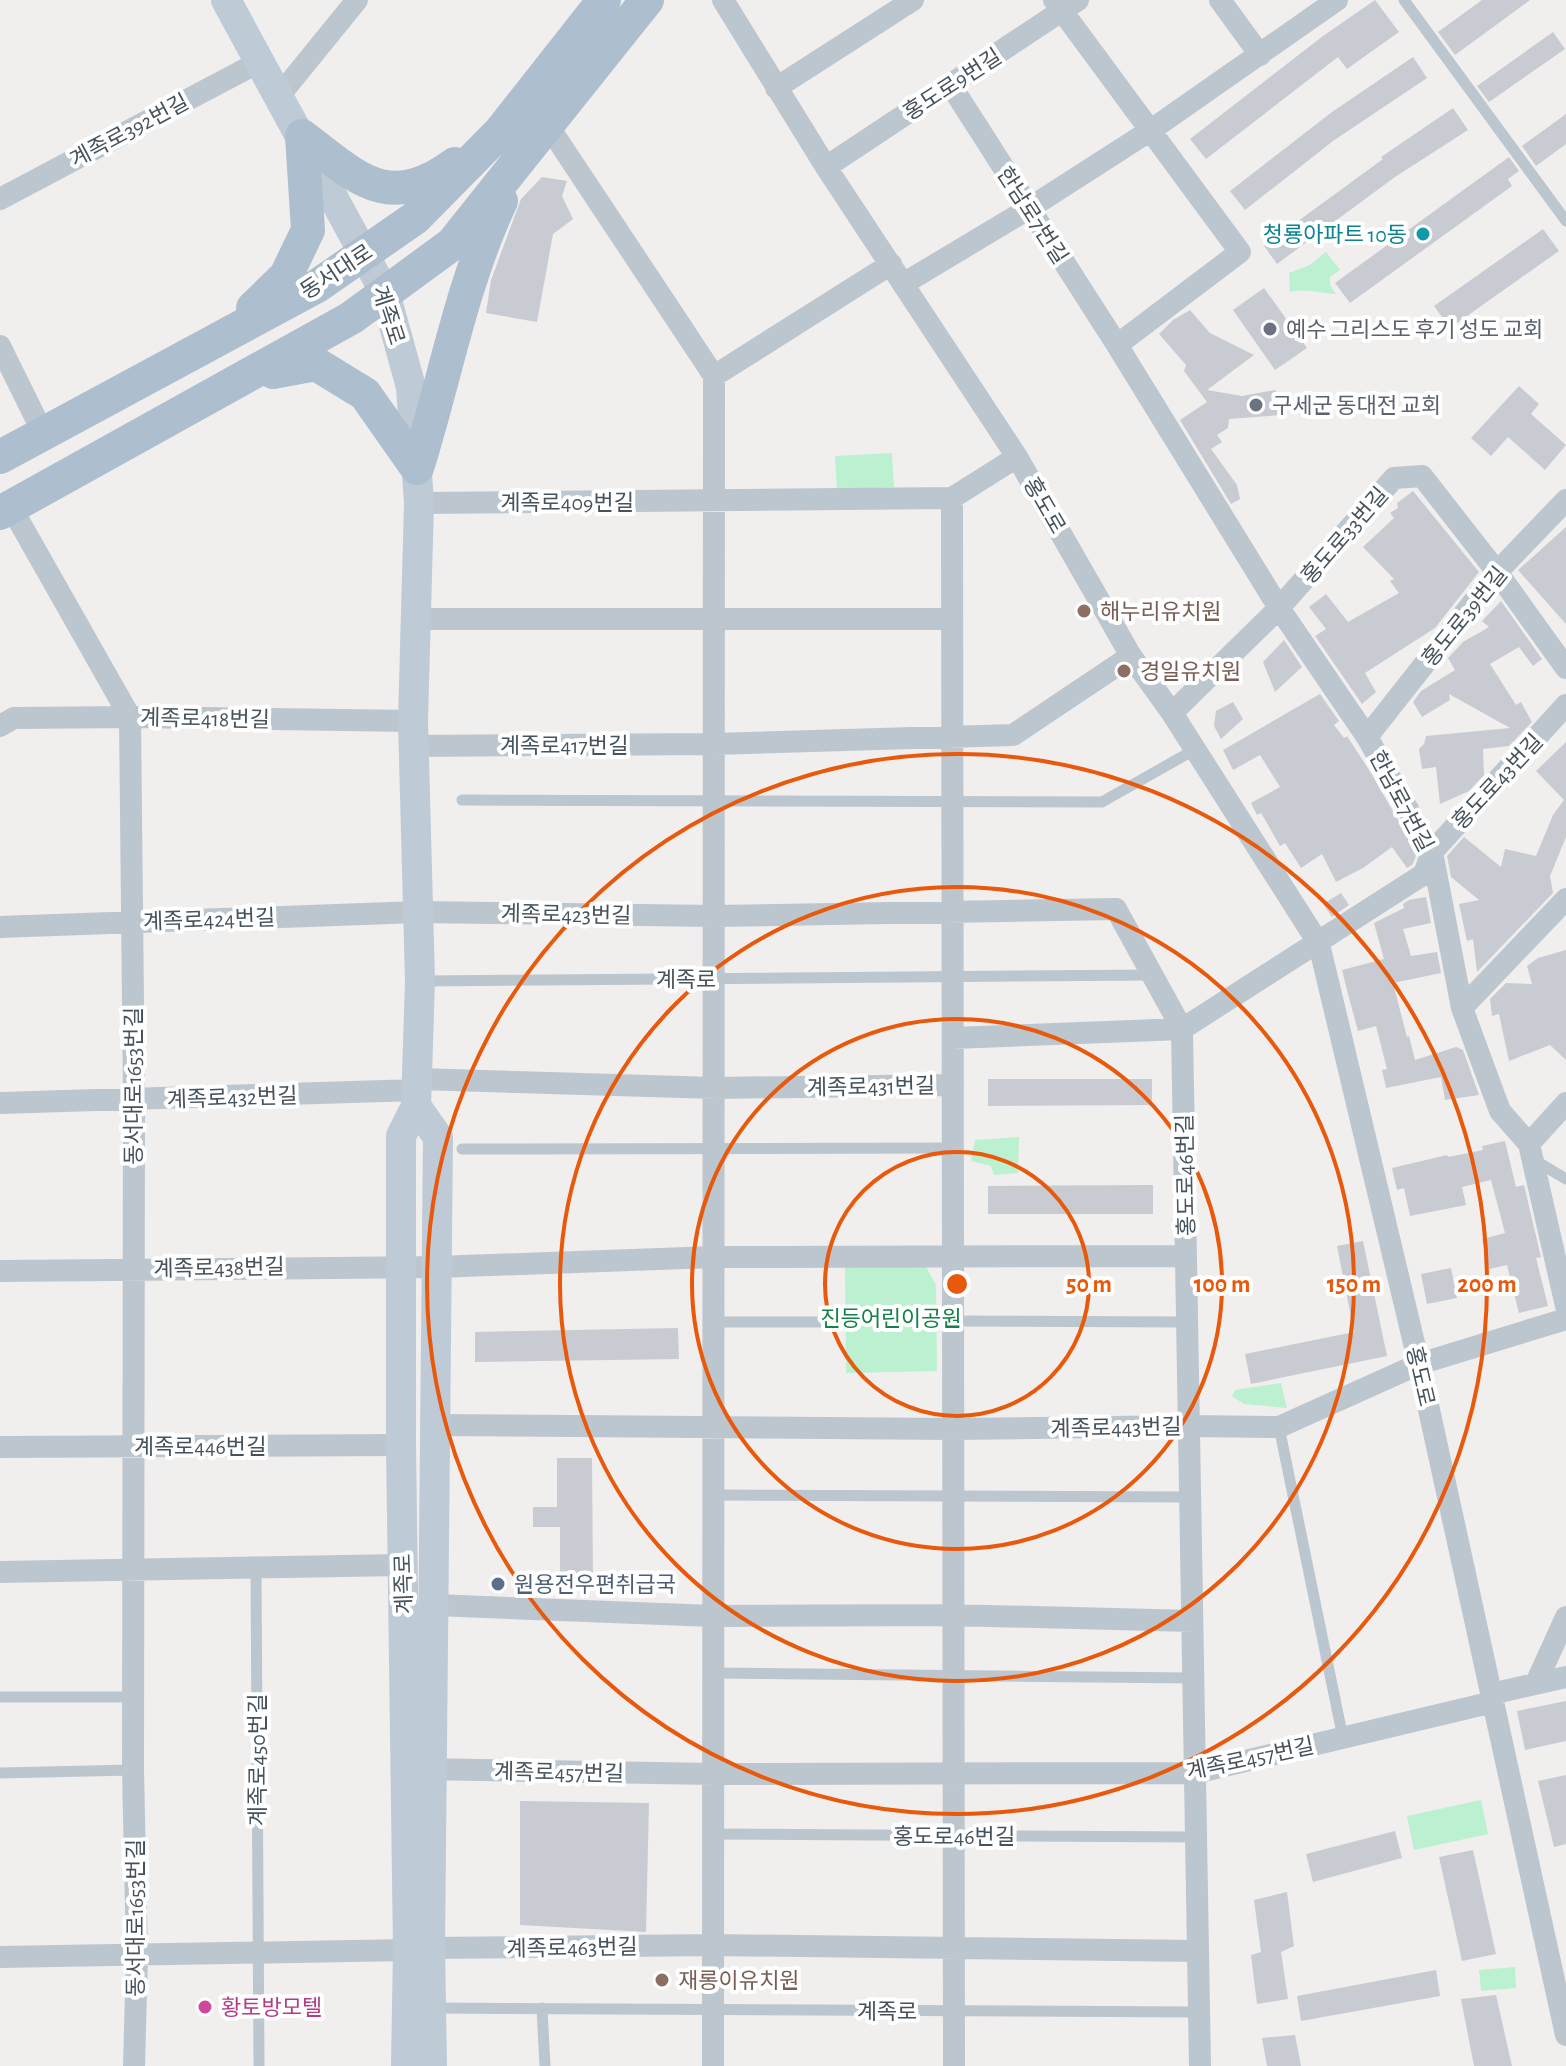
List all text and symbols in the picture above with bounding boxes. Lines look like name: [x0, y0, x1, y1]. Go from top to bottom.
street label: 홍도로9번길: [899, 44, 1005, 124]
street label: 계족로392번길: [66, 90, 192, 171]
street label: 한남로7번길: [993, 163, 1072, 268]
place label: 청룡아파트 10동: [1263, 223, 1407, 246]
marker: 청룡아파트 10동: [1414, 225, 1432, 243]
street label: 동서대로: [296, 240, 376, 303]
street label: 계족로: [368, 283, 408, 348]
place label: 예수 그리스도 후기 성도 교회: [1286, 318, 1543, 341]
marker: 예수 그리스도 후기 성도 교회: [1261, 320, 1279, 338]
place label: 구세군 동대전 교회: [1272, 394, 1441, 417]
marker: 구세군 동대전 교회: [1247, 396, 1265, 414]
street label: 홍도로: [1019, 473, 1070, 537]
street label: 홍도로33번길: [1297, 483, 1392, 588]
street label: 계족로409번길: [500, 491, 634, 514]
street label: 홍도로39번길: [1418, 562, 1511, 670]
place label: 해누리유치원: [1100, 600, 1221, 623]
marker: 해누리유치원: [1075, 602, 1093, 620]
place label: 경일유치원: [1140, 660, 1241, 683]
marker: 경일유치원: [1115, 662, 1133, 680]
street label: 계족로418번길: [140, 706, 270, 731]
street label: 홍도로43번길: [1448, 729, 1547, 833]
street label: 계족로417번길: [500, 734, 628, 757]
street label: 한남로7번길: [1365, 747, 1438, 855]
street label: 계족로423번길: [500, 902, 632, 927]
street label: 계족로424번길: [142, 906, 276, 933]
street label: 계족로: [656, 969, 716, 991]
street label: 동서대로1653번길: [122, 1007, 145, 1165]
street label: 계족로431번길: [807, 1074, 935, 1099]
street label: 계족로432번길: [166, 1084, 298, 1111]
street label: 홍도로46번길: [1173, 1114, 1198, 1236]
street label: 계족로438번길: [153, 1255, 285, 1280]
centre of rings: [943, 1270, 971, 1298]
text: 50 m: [1066, 1273, 1112, 1297]
text: 100 m: [1194, 1273, 1250, 1297]
text: 150 m: [1327, 1273, 1381, 1297]
text: 200 m: [1457, 1273, 1517, 1297]
park label: 진등어린이공원: [820, 1307, 962, 1330]
street label: 홍도로: [1402, 1344, 1439, 1408]
street label: 계족로443번길: [1050, 1415, 1182, 1440]
street label: 계족로446번길: [134, 1435, 266, 1458]
street label: 계족로: [392, 1553, 416, 1615]
place label: 원용전우편취급국: [514, 1573, 676, 1596]
marker: 원용전우편취급국: [489, 1575, 507, 1593]
street label: 계족로450번길: [246, 1694, 269, 1826]
street label: 계족로457번길: [1184, 1734, 1316, 1783]
street label: 계족로457번길: [494, 1760, 624, 1785]
street label: 홍도로46번길: [893, 1825, 1015, 1848]
street label: 동서대로1653번길: [124, 1839, 147, 1997]
street label: 계족로463번길: [506, 1935, 638, 1960]
place label: 재롱이유치원: [678, 1969, 799, 1992]
marker: 재롱이유치원: [653, 1971, 671, 1989]
place label: 황토방모텔: [221, 1996, 322, 2019]
marker: 황토방모텔: [196, 1998, 214, 2016]
street label: 계족로: [857, 2001, 917, 2023]

